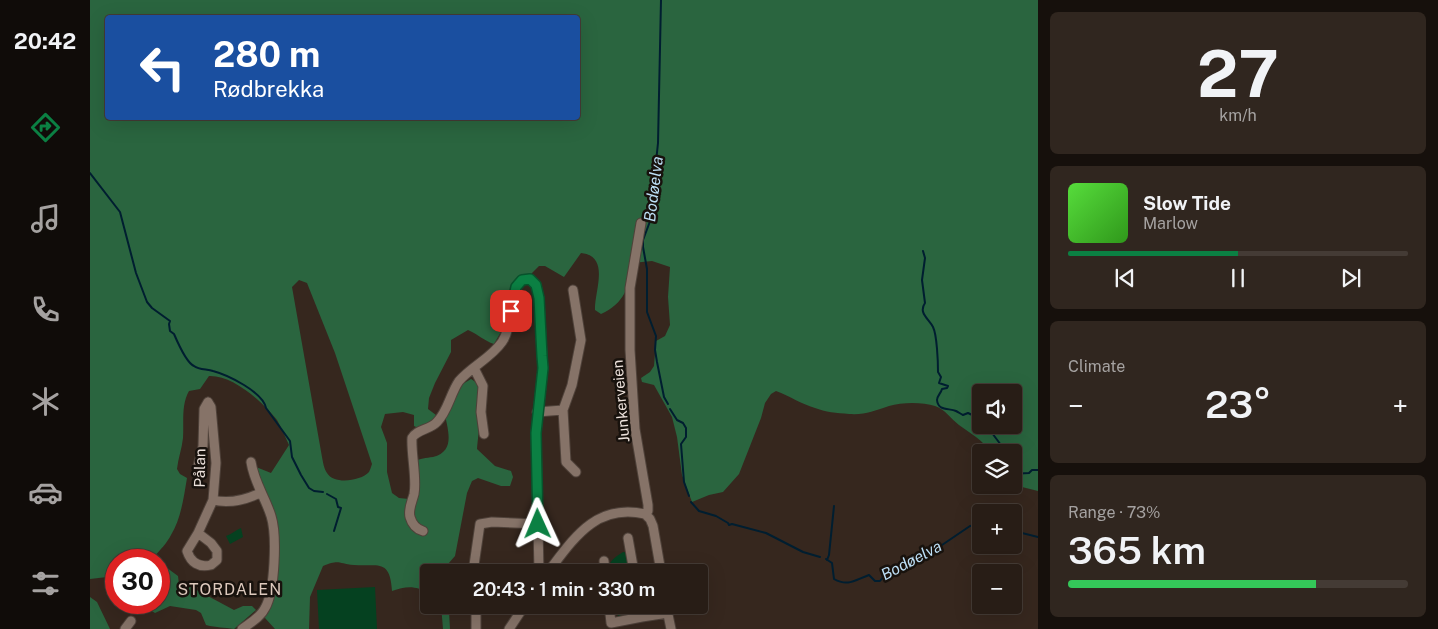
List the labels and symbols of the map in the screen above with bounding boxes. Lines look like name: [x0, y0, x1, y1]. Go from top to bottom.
water label: Bodøelva: [640, 155, 667, 223]
pin: [490, 290, 532, 332]
street label: Junkerveien: [608, 359, 633, 443]
street label: Pålan: [191, 448, 208, 488]
position arrow: [511, 497, 563, 549]
water label: Bodøelva: [878, 537, 945, 584]
speed limit sign: 30: [105, 549, 170, 614]
district label: STORDALEN: [178, 580, 282, 599]

